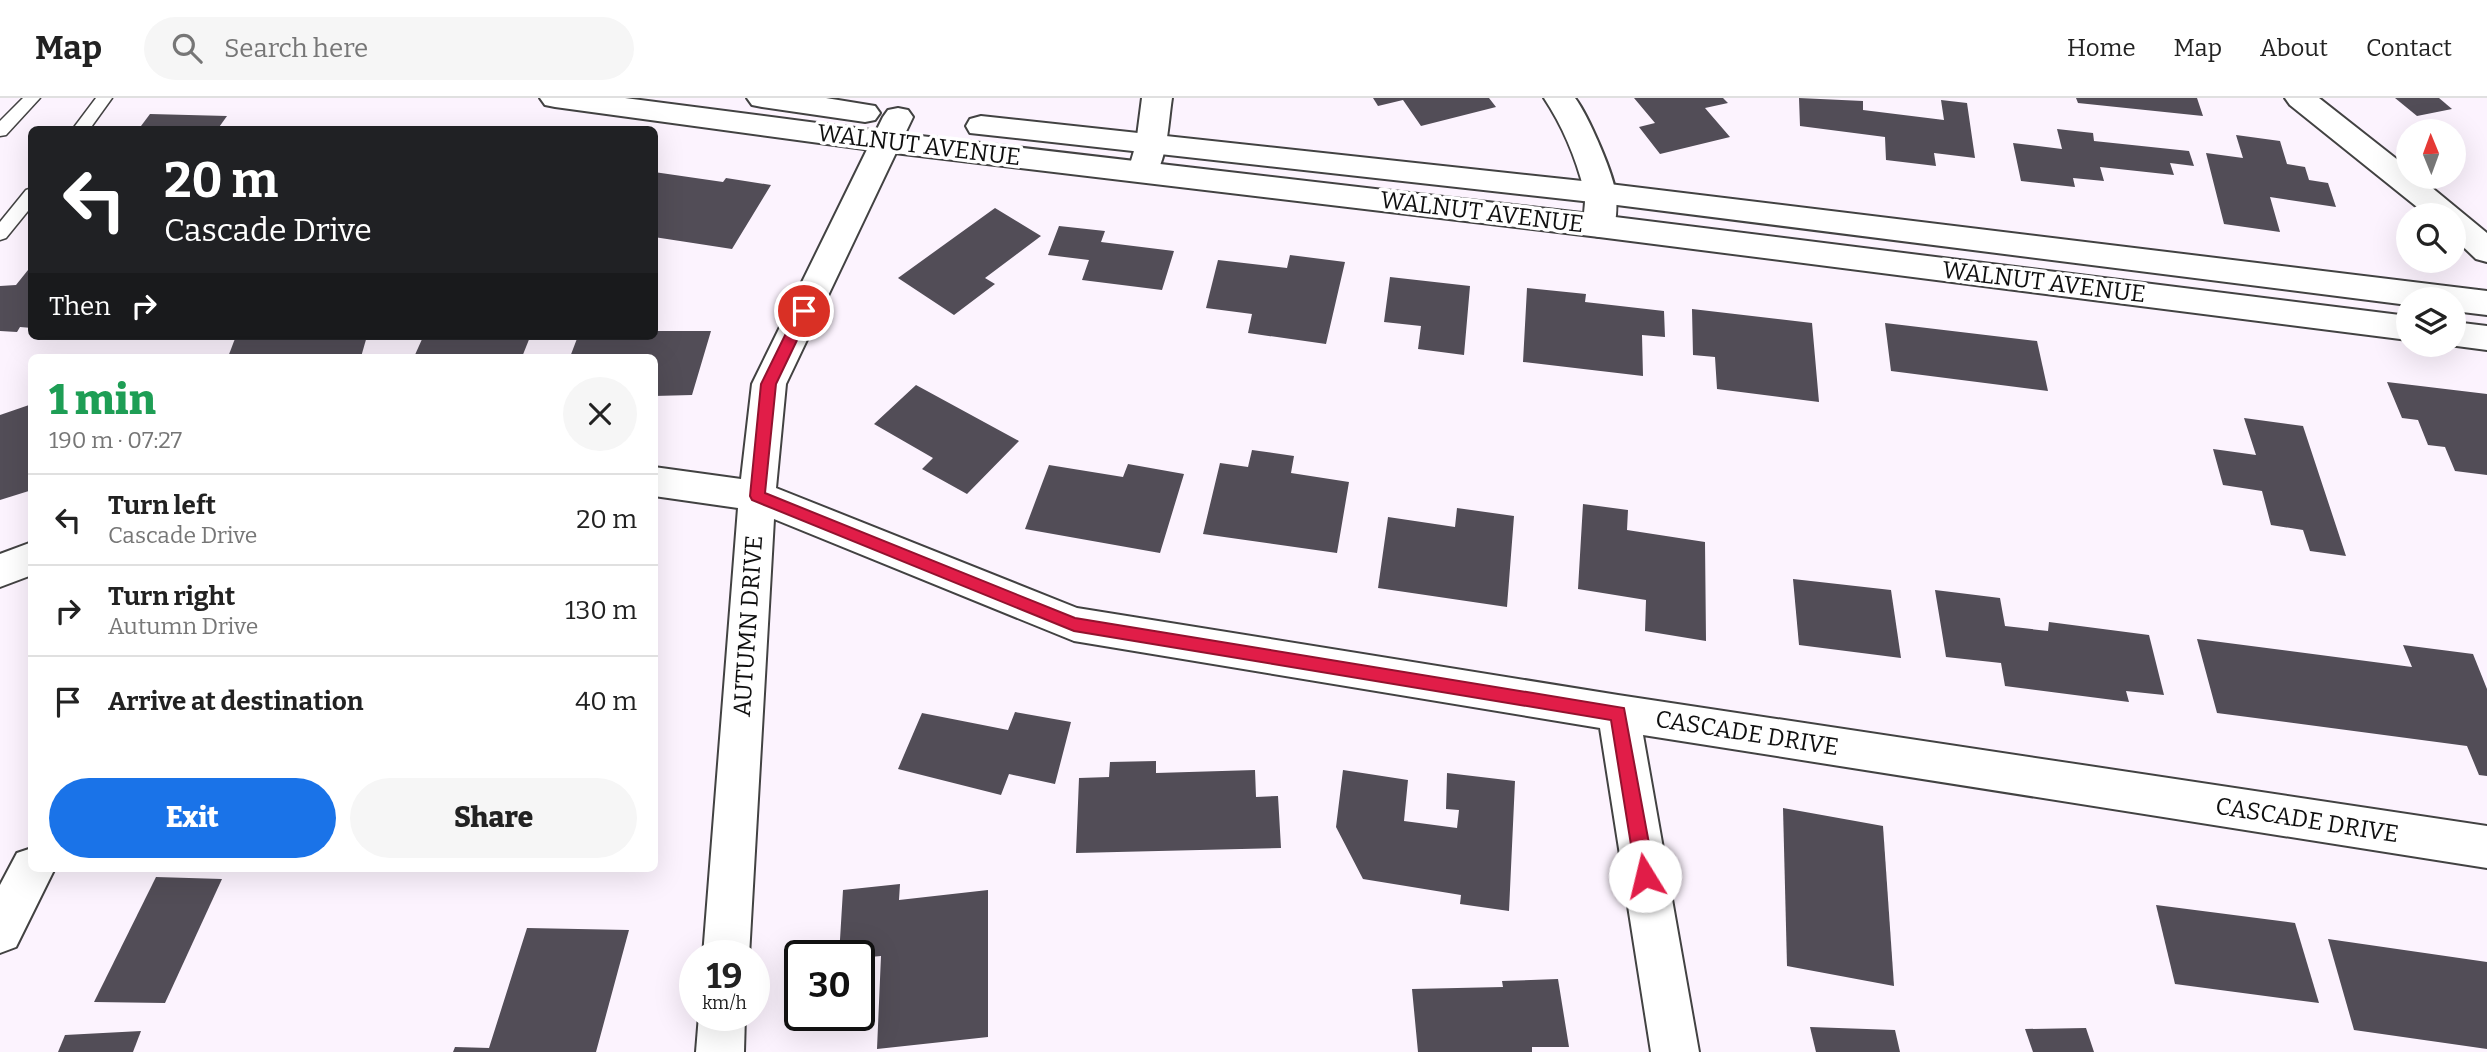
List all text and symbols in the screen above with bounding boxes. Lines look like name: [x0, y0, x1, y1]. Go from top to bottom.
search box: [144, 17, 634, 80]
text: Map: [35, 28, 102, 68]
icon: search: [168, 29, 206, 67]
text: Search here: [224, 33, 368, 64]
text: Home: [2067, 34, 2136, 62]
text: Map: [2174, 34, 2222, 62]
text: About: [2260, 34, 2328, 62]
text: Contact: [2366, 34, 2452, 62]
street label: WALNUT AVENUE: [816, 119, 1022, 171]
north arrow: [2396, 119, 2466, 189]
map controls: [2396, 119, 2466, 357]
text: 20 m: [164, 151, 278, 210]
icon: left: [49, 154, 140, 245]
street label: WALNUT AVENUE: [1379, 186, 1585, 238]
button: search: [2396, 203, 2466, 273]
text: Cascade Drive: [164, 211, 372, 249]
street label: WALNUT AVENUE: [1941, 256, 2147, 308]
pin: [774, 281, 834, 341]
icon: right: [125, 287, 163, 325]
button: layers: [2396, 287, 2466, 357]
text: Then: [49, 291, 111, 322]
icon: arrive: [785, 292, 823, 330]
text: 1 min: [49, 375, 156, 425]
button: close: [563, 377, 637, 451]
text: 190 m · 07:27: [49, 426, 182, 454]
text: Turn left: [108, 490, 216, 521]
icon: left: [49, 501, 87, 539]
text: 20 m: [576, 504, 637, 535]
text: Cascade Drive: [108, 521, 257, 549]
street label: AUTUMN DRIVE: [728, 534, 768, 718]
text: Turn right: [108, 581, 235, 612]
icon: right: [49, 592, 87, 630]
text: 130 m: [565, 595, 637, 626]
text: Autumn Drive: [108, 612, 258, 640]
icon: arrive: [49, 683, 87, 721]
text: Arrive at destination: [108, 686, 363, 717]
text: 40 m: [575, 686, 637, 717]
street label: CASCADE DRIVE: [1653, 705, 1841, 761]
button: Exit: [49, 778, 336, 858]
button: Share: [350, 778, 637, 858]
street label: CASCADE DRIVE: [2213, 792, 2401, 848]
position arrow: [1608, 839, 1682, 913]
speed limit sign: 30: [784, 940, 875, 1031]
text: 19: [707, 955, 742, 997]
text: km/h: [702, 992, 747, 1014]

